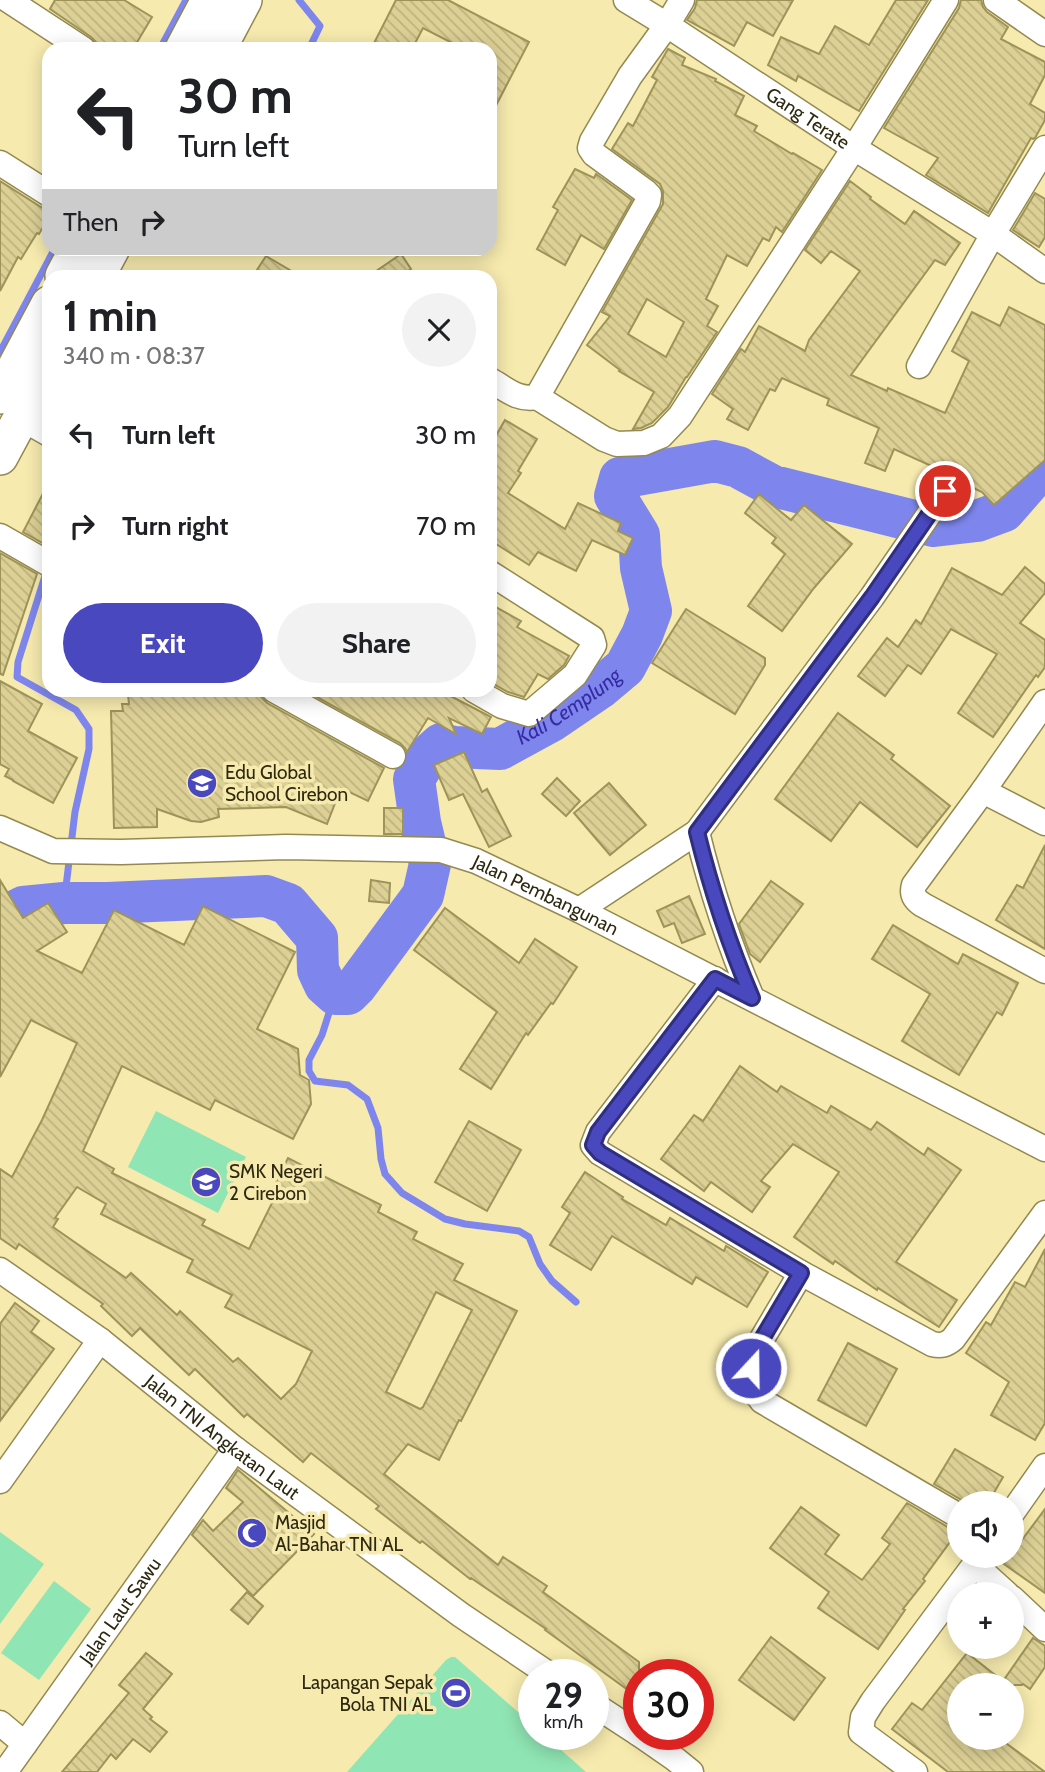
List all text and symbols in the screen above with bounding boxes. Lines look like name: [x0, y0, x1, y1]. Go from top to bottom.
text: 30 m: [178, 66, 293, 125]
icon: left: [63, 70, 154, 161]
street label: Gang Terate: [762, 82, 854, 154]
text: Turn left: [178, 126, 289, 165]
icon: right: [133, 203, 171, 241]
text: Then: [63, 206, 119, 238]
text: 1 min: [63, 290, 158, 342]
button: close: [402, 293, 476, 367]
text: 340 m · 08:37: [63, 342, 205, 370]
icon: left: [63, 416, 101, 454]
text: Turn left: [122, 419, 215, 451]
text: 30 m: [415, 419, 476, 451]
pin: [915, 461, 975, 521]
icon: arrive: [926, 472, 964, 510]
icon: right: [63, 507, 101, 545]
text: Turn right: [122, 510, 228, 542]
text: 70 m: [416, 510, 476, 542]
button: Exit: [63, 603, 263, 683]
button: Share: [277, 603, 476, 683]
water label: Kali Cemplung: [512, 662, 627, 750]
place label: Edu Global School Cirebon: [225, 761, 348, 806]
school or university icon: Edu Global School Cirebon: [185, 766, 219, 800]
street label: Jalan Pembangunan: [468, 850, 622, 940]
place label: SMK Negeri 2 Cirebon: [229, 1160, 323, 1205]
school or university icon: SMK Negeri 2 Cirebon: [189, 1165, 223, 1199]
position arrow: [714, 1331, 788, 1405]
street label: Jalan TNI Angkatan Laut: [139, 1369, 304, 1505]
map controls: [947, 1491, 1024, 1750]
button: sound: [947, 1491, 1024, 1568]
place label: Masjid Al-Bahar TNI AL: [275, 1511, 404, 1556]
mosque icon: Masjid Al-Bahar TNI AL: [235, 1516, 269, 1550]
street label: Jalan Laut Sawu: [74, 1553, 166, 1670]
button: +: [947, 1582, 1024, 1659]
speed limit sign: 30: [623, 1659, 714, 1750]
place label: Lapangan Sepak Bola TNI AL: [302, 1671, 433, 1716]
button: −: [947, 1673, 1024, 1750]
text: 29: [544, 1674, 583, 1717]
sports icon: Lapangan Sepak Bola TNI AL: [439, 1676, 473, 1710]
text: km/h: [544, 1711, 583, 1733]

